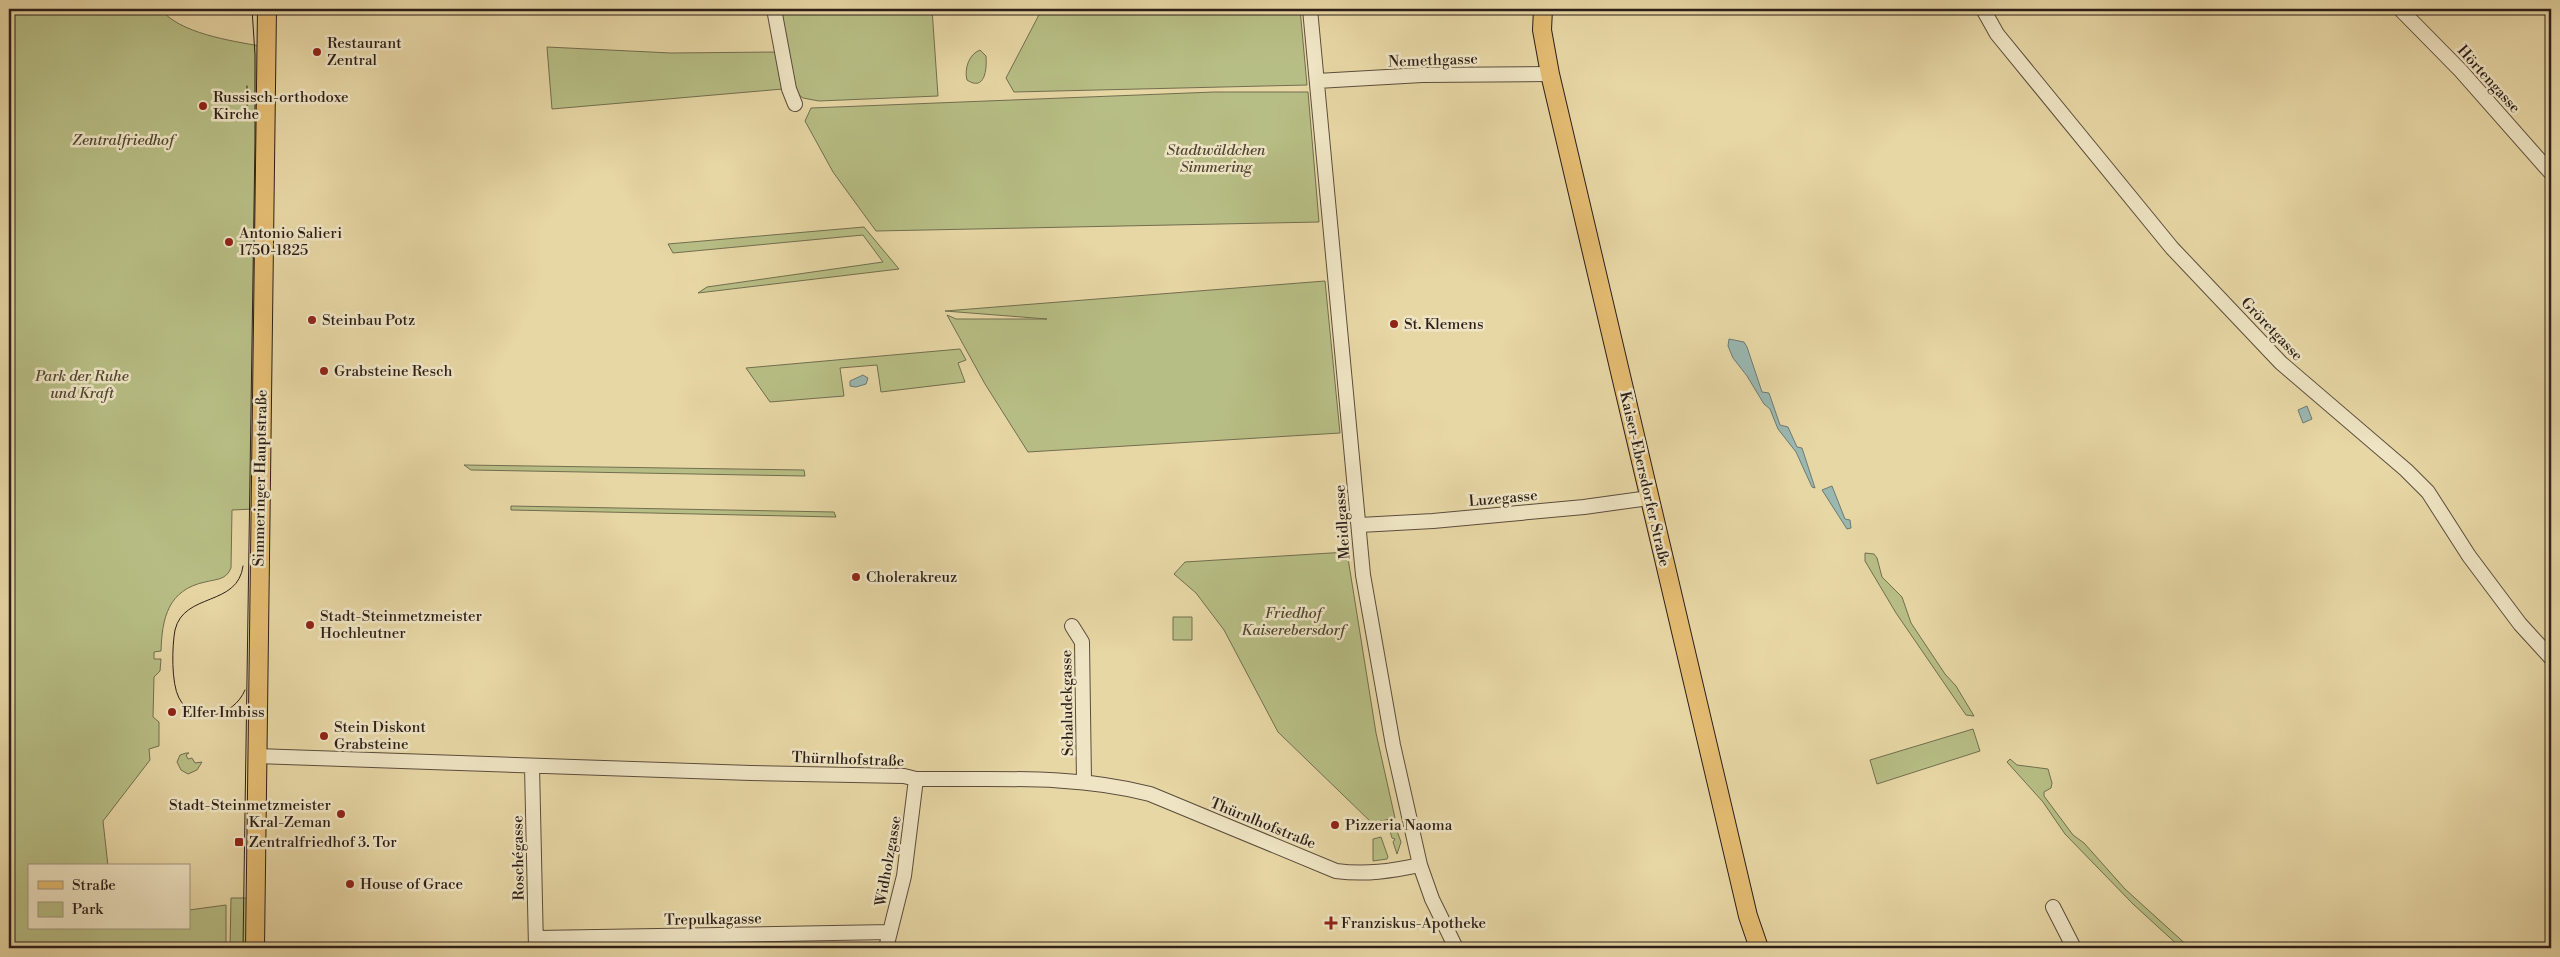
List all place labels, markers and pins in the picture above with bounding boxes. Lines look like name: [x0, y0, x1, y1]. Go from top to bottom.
place label: Restaurant Zentral: [327, 34, 402, 70]
marker: Restaurant Zentral: [311, 46, 323, 58]
place label: Russisch-orthodoxe Kirche: [213, 88, 349, 124]
marker: Russisch-orthodoxe Kirche: [197, 100, 209, 112]
place label: Antonio Salieri 1750-1825: [238, 224, 342, 260]
marker: Antonio Salieri 1750-1825: [223, 236, 235, 248]
place label: Steinbau Potz: [322, 311, 415, 330]
marker: Steinbau Potz: [306, 314, 318, 326]
place label: St. Klemens: [1404, 315, 1484, 334]
marker: St. Klemens: [1388, 318, 1400, 330]
place label: Grabsteine Resch: [334, 362, 452, 381]
marker: Grabsteine Resch: [318, 365, 330, 377]
place label: Cholerakreuz: [866, 568, 957, 587]
marker: Cholerakreuz: [850, 571, 862, 583]
place label: Stadt-Steinmetzmeister Hochleutner: [320, 607, 482, 643]
marker: Stadt-Steinmetzmeister Hochleutner: [304, 619, 316, 631]
place label: Elfer Imbiss: [182, 703, 265, 722]
marker: Elfer Imbiss: [166, 706, 178, 718]
place label: Stein Diskont Grabsteine: [334, 718, 427, 754]
marker: Stein Diskont Grabsteine: [318, 730, 330, 742]
place label: Stadt-Steinmetzmeister Kral-Zeman: [169, 796, 332, 832]
marker: Stadt-Steinmetzmeister Kral-Zeman: [335, 808, 347, 820]
place label: Pizzeria Naoma: [1345, 816, 1453, 835]
marker: Pizzeria Naoma: [1329, 819, 1341, 831]
place label: Zentralfriedhof 3. Tor: [249, 833, 397, 852]
marker: Zentralfriedhof 3. Tor: [233, 836, 245, 848]
place label: House of Grace: [360, 875, 463, 894]
marker: House of Grace: [344, 878, 356, 890]
place label: Franziskus-Apotheke: [1341, 914, 1486, 933]
marker: Franziskus-Apotheke: [1325, 917, 1337, 929]

